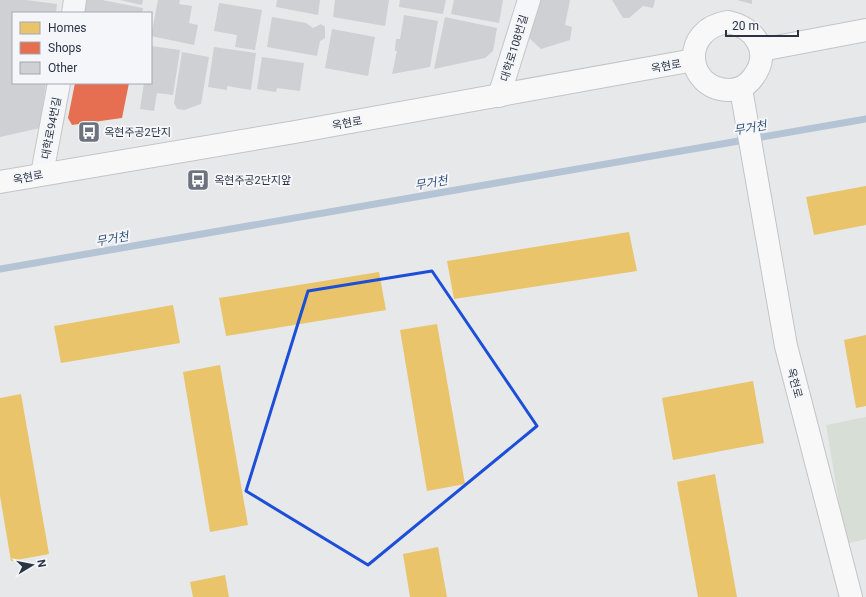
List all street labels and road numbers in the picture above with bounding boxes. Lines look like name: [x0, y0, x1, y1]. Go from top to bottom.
street label: 대학로108번길: [498, 13, 531, 83]
street label: 옥현로: [650, 57, 682, 76]
street label: 대학로94번길: [39, 96, 64, 160]
street label: 옥현로: [331, 114, 363, 133]
street label: 옥현로: [12, 168, 44, 187]
street label: 옥현로: [784, 367, 805, 399]

